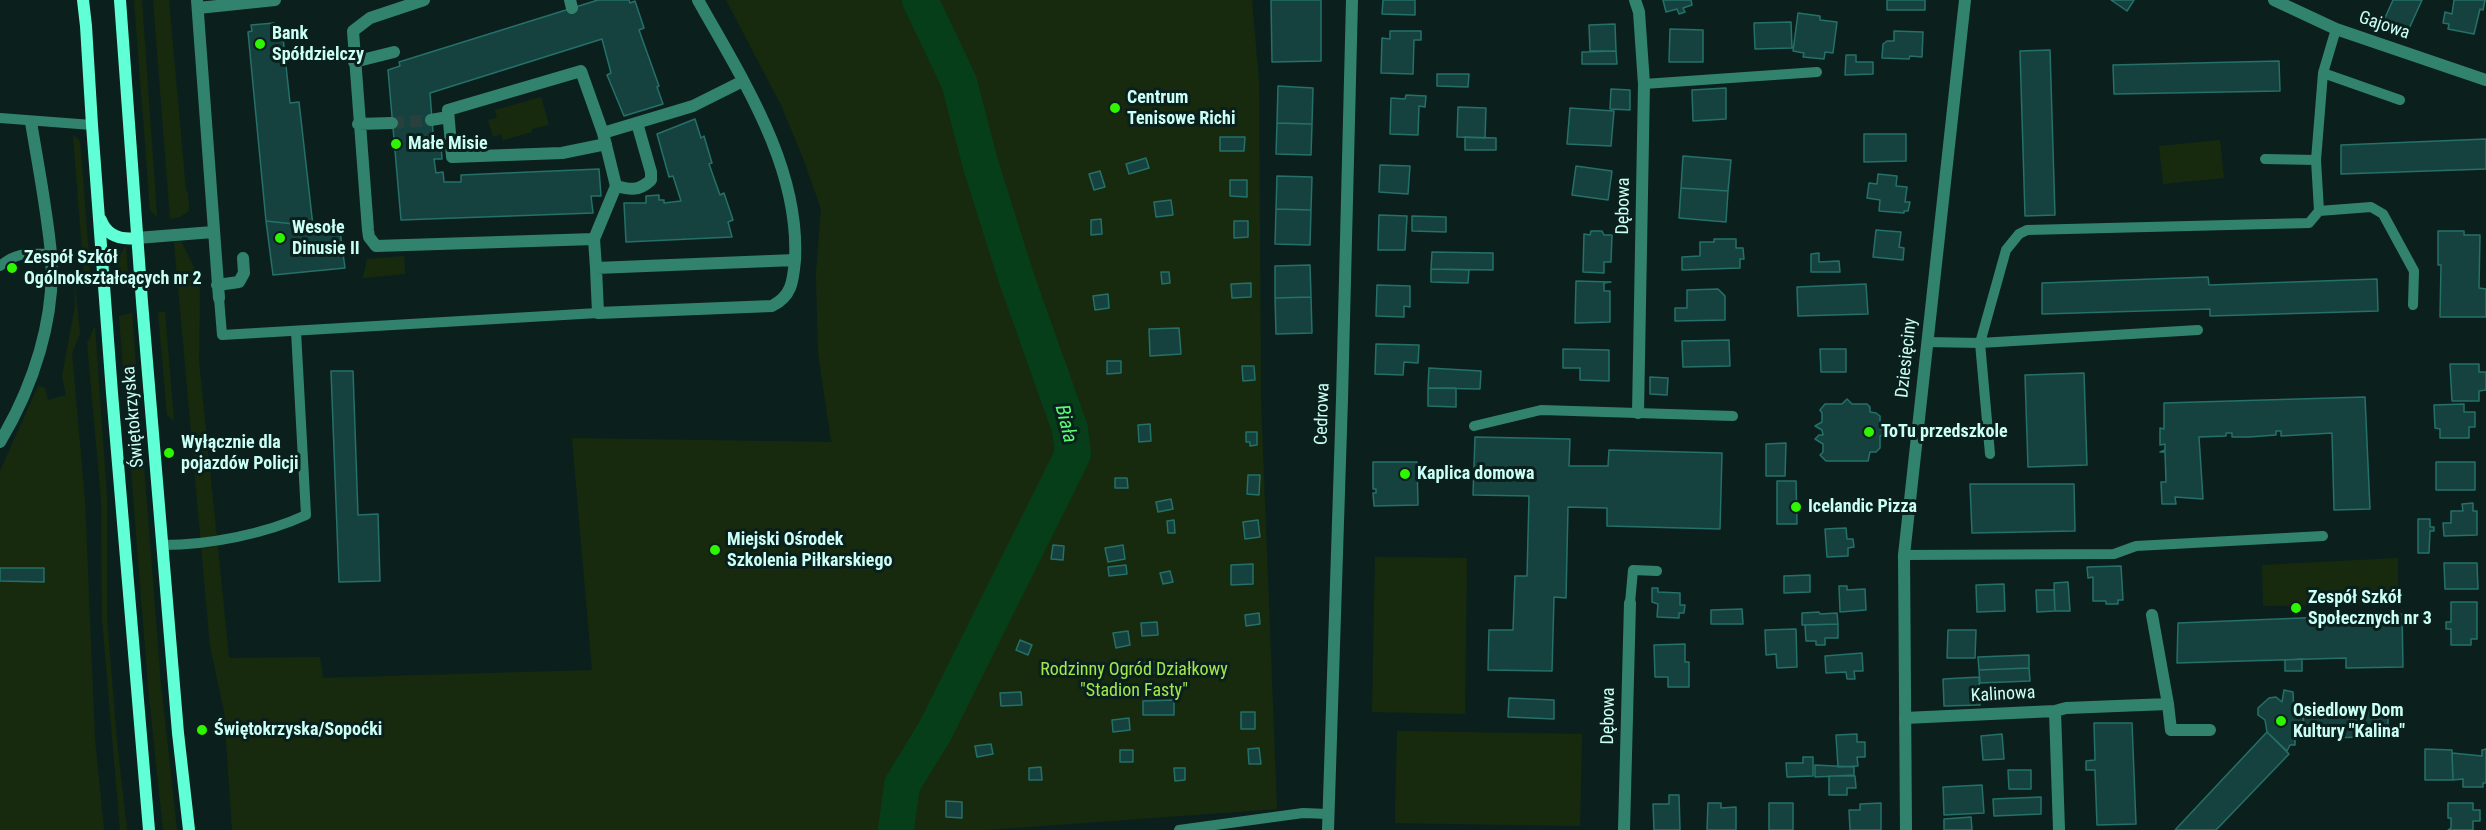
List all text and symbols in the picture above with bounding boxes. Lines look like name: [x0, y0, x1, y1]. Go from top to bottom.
street label: Gajowa: [2356, 7, 2412, 45]
place label: Bank Spółdzielczy: [272, 23, 364, 66]
marker: Bank Spółdzielczy: [253, 37, 267, 51]
place label: Centrum Tenisowe Richi: [1127, 87, 1235, 130]
marker: Centrum Tenisowe Richi: [1108, 101, 1122, 115]
place label: Małe Misie: [408, 133, 488, 155]
marker: Małe Misie: [389, 137, 403, 151]
street label: Dębowa: [1613, 177, 1635, 235]
place label: Wesołe Dinusie II: [292, 217, 360, 260]
marker: Wesołe Dinusie II: [273, 231, 287, 245]
place label: Zespół Szkół Ogólnokształcących nr 2: [24, 247, 202, 290]
marker: Zespół Szkół Ogólnokształcących nr 2: [5, 261, 19, 275]
street label: Dziesięciny: [1892, 317, 1922, 399]
street label: Świętokrzyska: [119, 365, 149, 469]
street label: Cedrowa: [1311, 383, 1335, 445]
water label: Biała: [1049, 402, 1081, 446]
place label: ToTu przedszkole: [1881, 421, 2008, 443]
marker: ToTu przedszkole: [1862, 425, 1876, 439]
place label: Wyłącznie dla pojazdów Policji: [181, 432, 299, 474]
marker: Wyłącznie dla pojazdów Policji: [162, 446, 176, 460]
place label: Kaplica domowa: [1417, 463, 1534, 485]
marker: Kaplica domowa: [1398, 467, 1412, 481]
place label: Icelandic Pizza: [1808, 496, 1917, 518]
marker: Icelandic Pizza: [1789, 500, 1803, 514]
place label: Miejski Ośrodek Szkolenia Piłkarskiego: [727, 529, 892, 572]
marker: Miejski Ośrodek Szkolenia Piłkarskiego: [708, 543, 722, 557]
place label: Zespół Szkół Społecznych nr 3: [2308, 587, 2432, 630]
marker: Zespół Szkół Społecznych nr 3: [2289, 601, 2303, 615]
park label: Rodzinny Ogród Działkowy "Stadion Fasty": [1040, 659, 1228, 702]
street label: Kalinowa: [1970, 683, 2036, 707]
street label: Dębowa: [1598, 687, 1620, 745]
place label: Osiedlowy Dom Kultury "Kalina": [2293, 700, 2405, 742]
marker: Osiedlowy Dom Kultury "Kalina": [2274, 714, 2288, 728]
place label: Świętokrzyska/Sopoćki: [214, 719, 382, 741]
marker: Świętokrzyska/Sopoćki: [195, 723, 209, 737]

